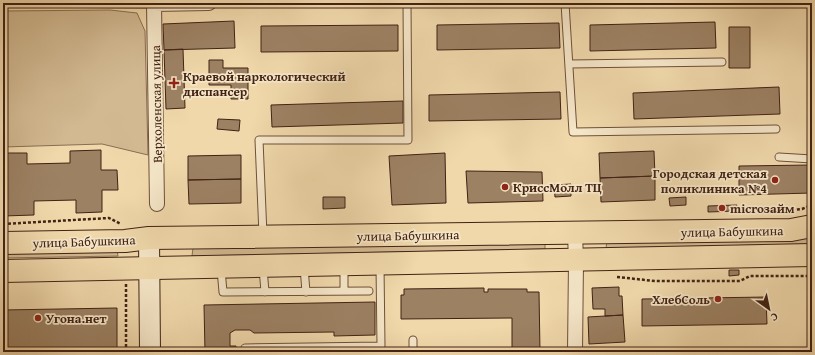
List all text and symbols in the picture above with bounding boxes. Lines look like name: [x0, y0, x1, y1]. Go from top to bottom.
street label: Верхоленская улица: [146, 44, 167, 163]
place label: Краевой наркологический диспансер: [183, 67, 346, 101]
marker: Краевой наркологический диспансер: [168, 77, 180, 89]
place label: Городская детская поликлиника №4: [653, 164, 767, 198]
marker: Городская детская поликлиника №4: [770, 175, 780, 185]
place label: КриссМолл ТЦ: [513, 178, 602, 197]
marker: КриссМолл ТЦ: [500, 182, 510, 192]
place label: microзайм: [730, 199, 795, 218]
marker: microзайм: [717, 203, 727, 213]
street label: улица Бабушкина: [679, 221, 784, 242]
street label: улица Бабушкина: [355, 225, 460, 246]
street label: улица Бабушкина: [31, 230, 137, 253]
north arrow: [749, 289, 789, 329]
place label: ХлебСоль: [652, 290, 710, 309]
marker: ХлебСоль: [713, 294, 723, 304]
place label: Угона.нет: [46, 309, 106, 328]
text: С: [767, 309, 781, 326]
marker: Угона.нет: [33, 313, 43, 323]

